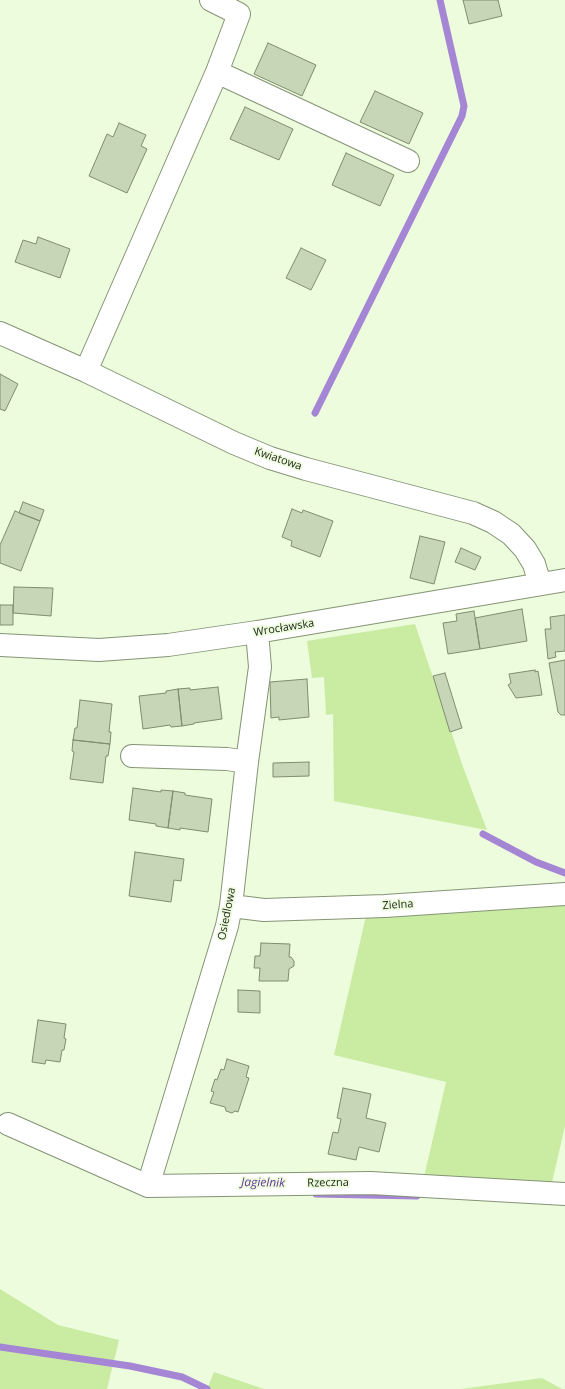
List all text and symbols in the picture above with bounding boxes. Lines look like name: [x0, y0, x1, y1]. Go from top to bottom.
street label: Kwiatowa: [253, 445, 303, 473]
street label: Wrocławska: [253, 617, 315, 639]
street label: Osiedlowa: [215, 886, 239, 942]
street label: Zielna: [382, 897, 414, 913]
water label: Jagielnik: [241, 1175, 285, 1191]
street label: Rzeczna: [307, 1176, 349, 1190]

